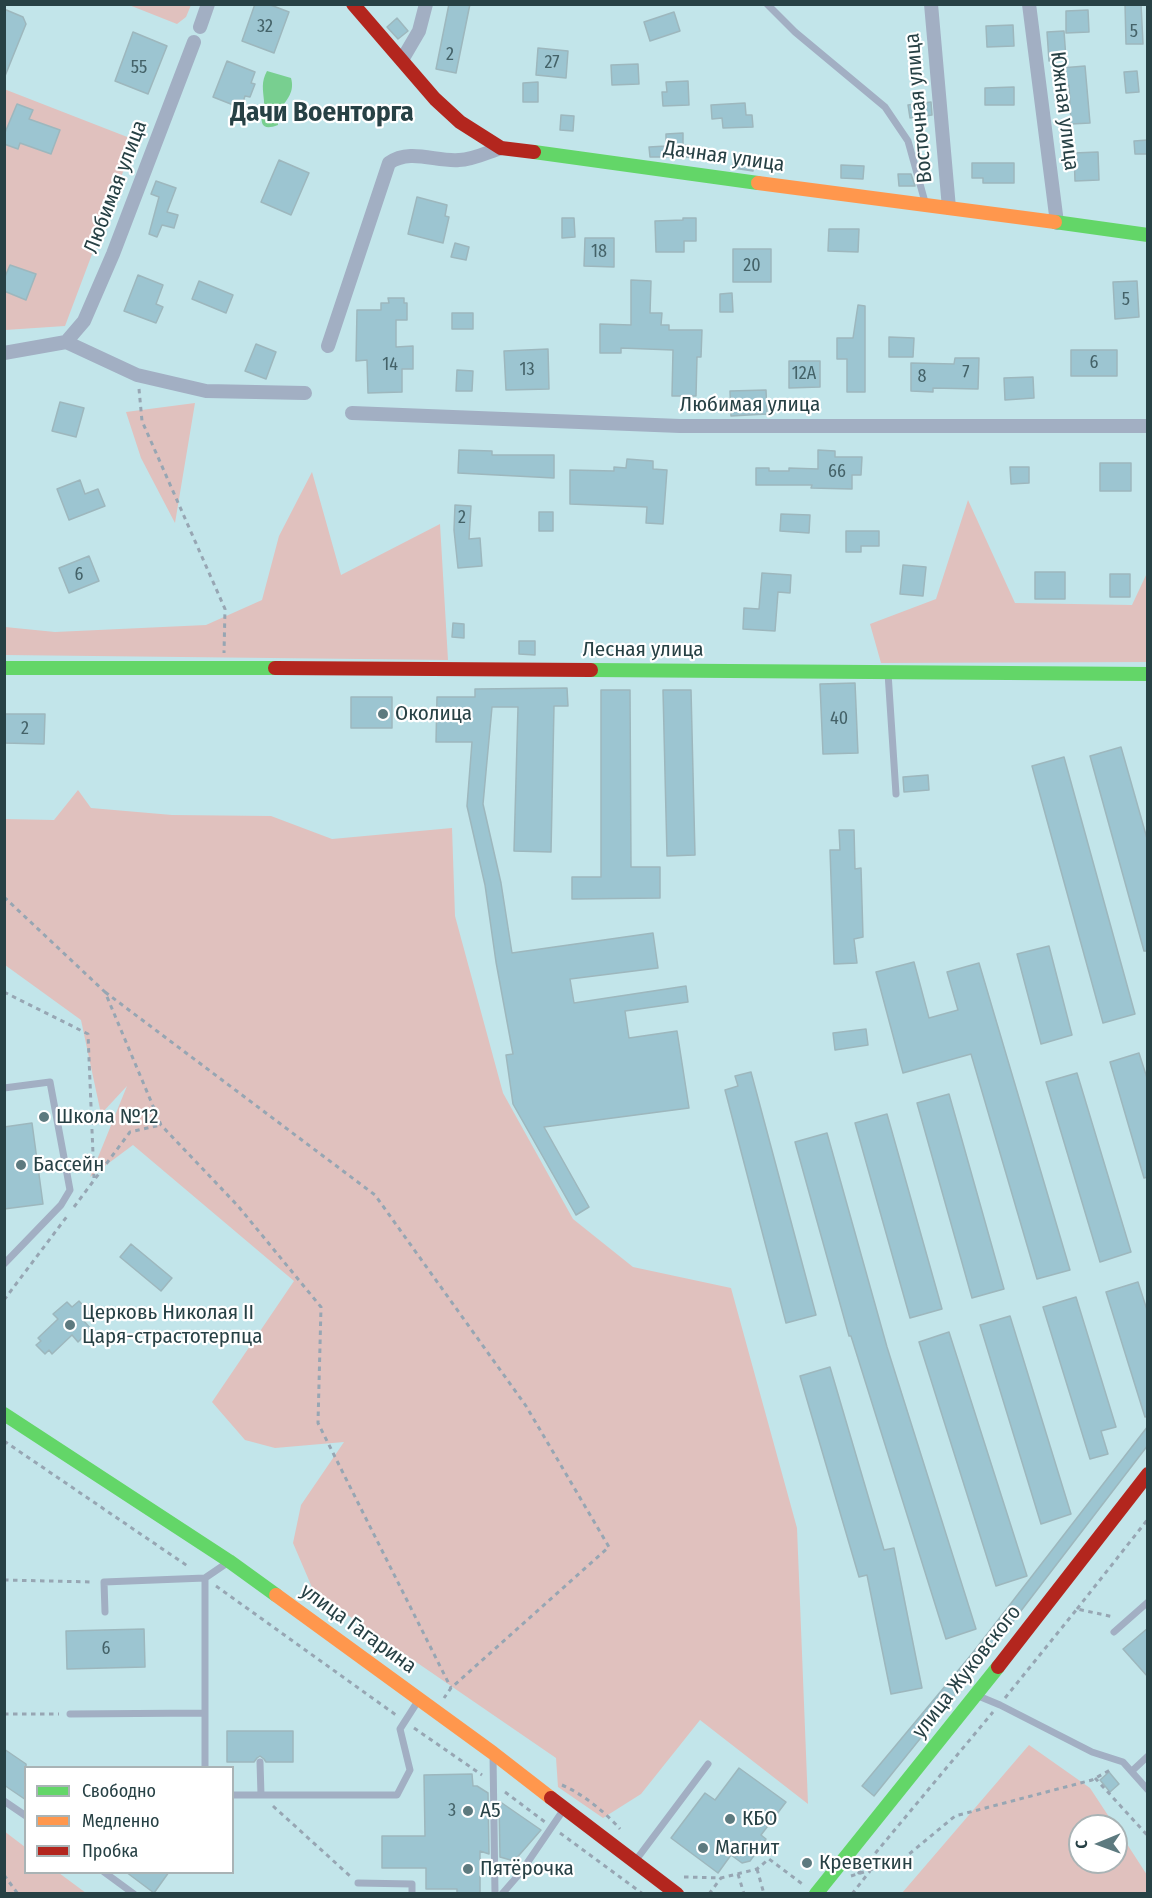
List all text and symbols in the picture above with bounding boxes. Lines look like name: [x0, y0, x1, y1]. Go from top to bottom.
house number: 32: [257, 16, 273, 38]
house number: 5: [1130, 21, 1138, 43]
street label: Восточная улица: [900, 32, 938, 184]
house number: 2: [446, 44, 454, 66]
street label: Южная улица: [1044, 50, 1084, 172]
house number: 27: [544, 52, 560, 74]
house number: 55: [131, 57, 147, 79]
district label: Дачи Военторга: [230, 97, 414, 129]
street label: Любимая улица: [79, 117, 153, 257]
street label: Дачная улица: [662, 136, 786, 178]
house number: 18: [591, 241, 607, 263]
house number: 20: [743, 255, 761, 277]
house number: 5: [1122, 289, 1130, 311]
house number: 6: [1090, 352, 1098, 374]
house number: 14: [382, 354, 398, 376]
house number: 13: [519, 359, 535, 381]
house number: 7: [962, 362, 970, 384]
house number: 12А: [792, 363, 816, 385]
house number: 8: [918, 366, 926, 388]
street label: Любимая улица: [680, 392, 820, 418]
house number: 66: [828, 461, 846, 483]
house number: 2: [458, 507, 466, 529]
house number: 6: [75, 564, 83, 586]
street label: Лесная улица: [582, 637, 704, 663]
place label: Околица: [395, 701, 472, 727]
marker: Околица: [376, 707, 390, 721]
house number: 40: [830, 708, 848, 730]
house number: 2: [21, 718, 29, 740]
place label: Школа №12: [56, 1104, 158, 1130]
marker: Школа №12: [37, 1110, 51, 1124]
place label: Бассейн: [33, 1152, 104, 1178]
marker: Бассейн: [14, 1158, 28, 1172]
place label: Церковь Николая II Царя-страстотерпца: [82, 1300, 262, 1350]
marker: Церковь Николая II Царя-страстотерпца: [63, 1318, 77, 1332]
street label: улица Гагарина: [295, 1579, 421, 1679]
street label: улица Жуковского: [907, 1600, 1027, 1744]
house number: 6: [102, 1638, 110, 1660]
legend: [24, 1766, 234, 1874]
text: Свободно: [82, 1780, 156, 1802]
place label: А5: [480, 1798, 501, 1824]
house number: 3: [448, 1800, 456, 1822]
marker: А5: [461, 1804, 475, 1818]
place label: КБО: [742, 1806, 777, 1832]
text: Медленно: [82, 1810, 160, 1832]
marker: КБО: [723, 1812, 737, 1826]
north arrow: [1068, 1814, 1128, 1874]
place label: Магнит: [715, 1835, 779, 1861]
text: Пробка: [82, 1840, 138, 1862]
text: С: [1072, 1840, 1091, 1849]
marker: Магнит: [696, 1841, 710, 1855]
place label: Креветкин: [819, 1850, 913, 1876]
place label: Пятёрочка: [480, 1856, 574, 1882]
marker: Креветкин: [800, 1856, 814, 1870]
marker: Пятёрочка: [461, 1862, 475, 1876]

